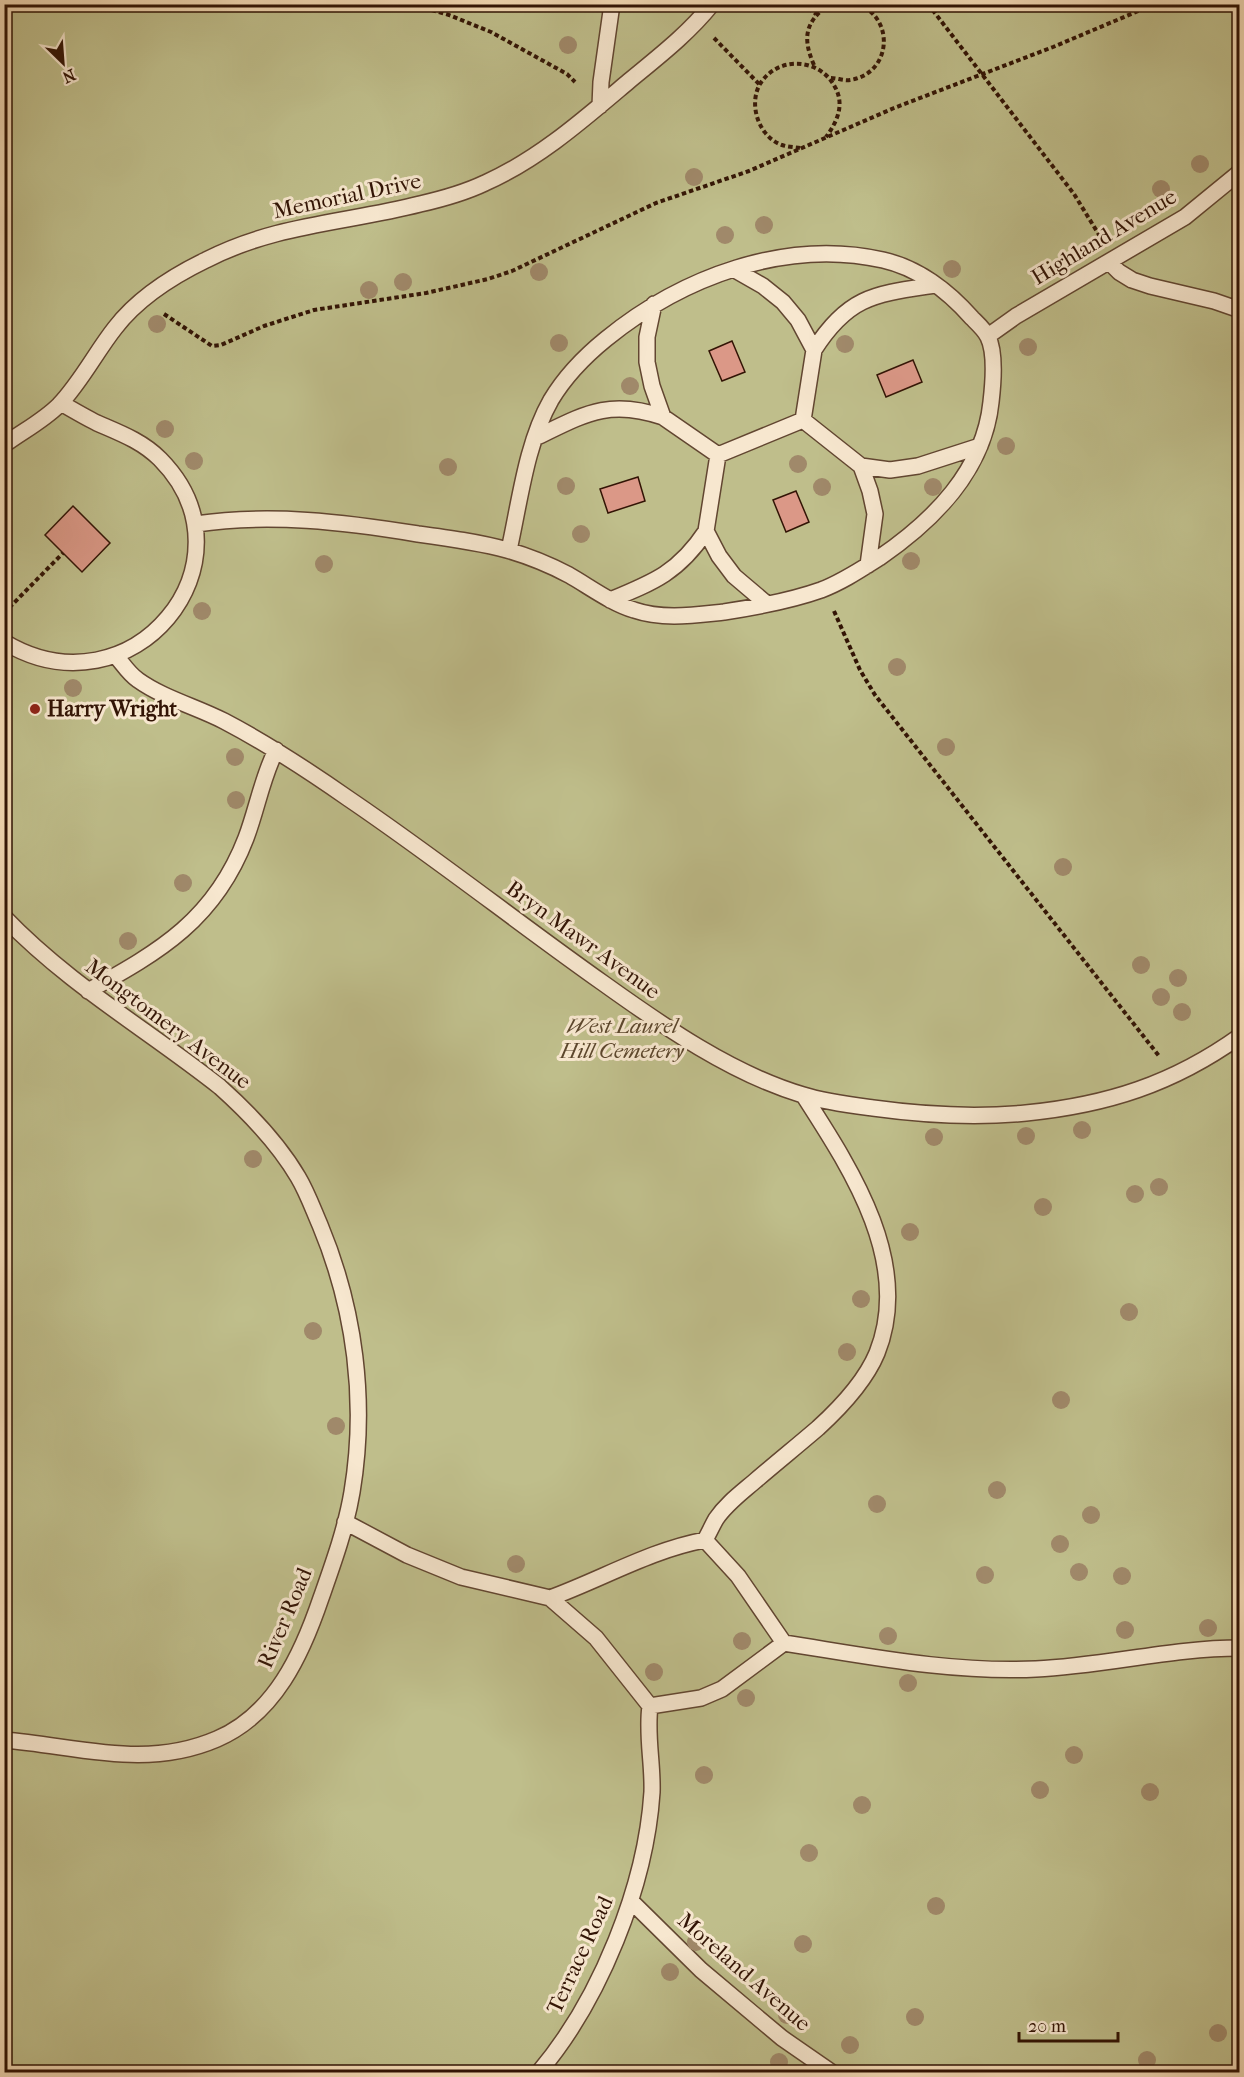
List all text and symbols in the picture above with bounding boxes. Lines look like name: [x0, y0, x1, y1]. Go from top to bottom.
north arrow: [33, 33, 93, 93]
text: N: [59, 65, 79, 88]
street label: Memorial Drive: [271, 168, 423, 224]
street label: Highland Avenue: [1027, 183, 1181, 291]
place label: Harry Wright: [47, 696, 179, 722]
marker: Harry Wright: [28, 702, 42, 716]
street label: Bryn Mawr Avenue: [501, 875, 665, 1005]
street label: Mongtomery Avenue: [80, 953, 256, 1095]
park label: West Laurel Hill Cemetery: [559, 1013, 685, 1064]
street label: River Road: [252, 1563, 318, 1672]
street label: Terrace Road: [541, 1891, 619, 2018]
street label: Moreland Avenue: [672, 1907, 816, 2037]
scale bar: [1019, 2005, 1118, 2043]
text: 20 m: [1028, 2016, 1066, 2037]

